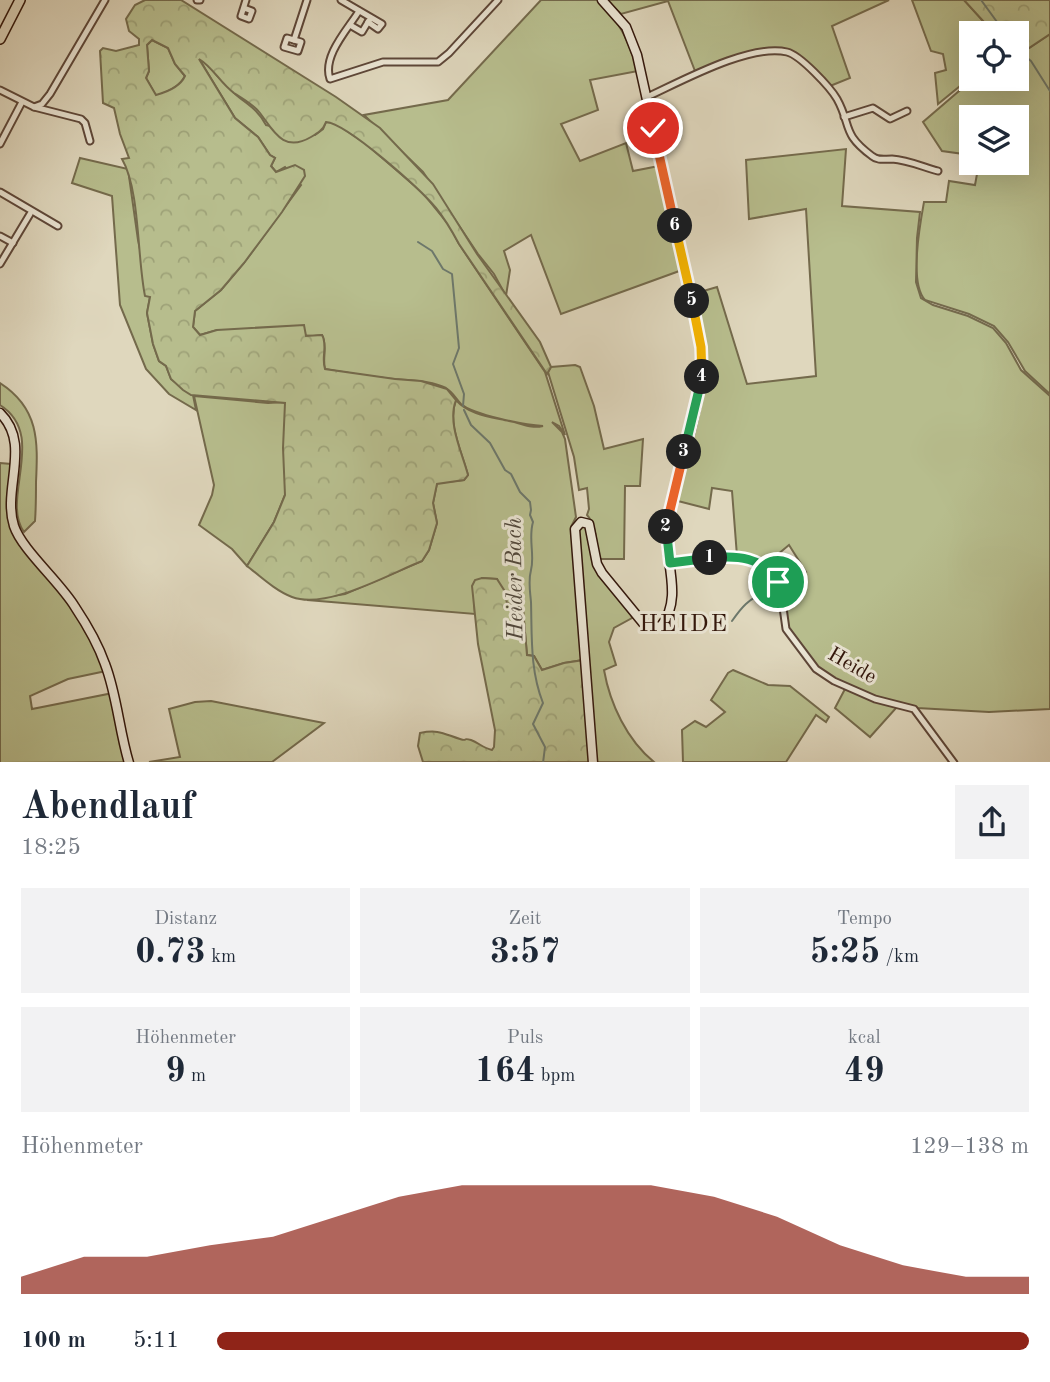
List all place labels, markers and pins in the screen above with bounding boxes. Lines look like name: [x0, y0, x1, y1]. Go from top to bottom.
pin: [623, 98, 683, 158]
pin: 6: [658, 208, 692, 244]
pin: 5: [674, 284, 710, 318]
pin: 4: [684, 360, 720, 394]
pin: 3: [666, 434, 702, 470]
pin: 2: [648, 510, 684, 544]
pin: 1: [692, 540, 728, 576]
pin: [748, 552, 808, 612]

